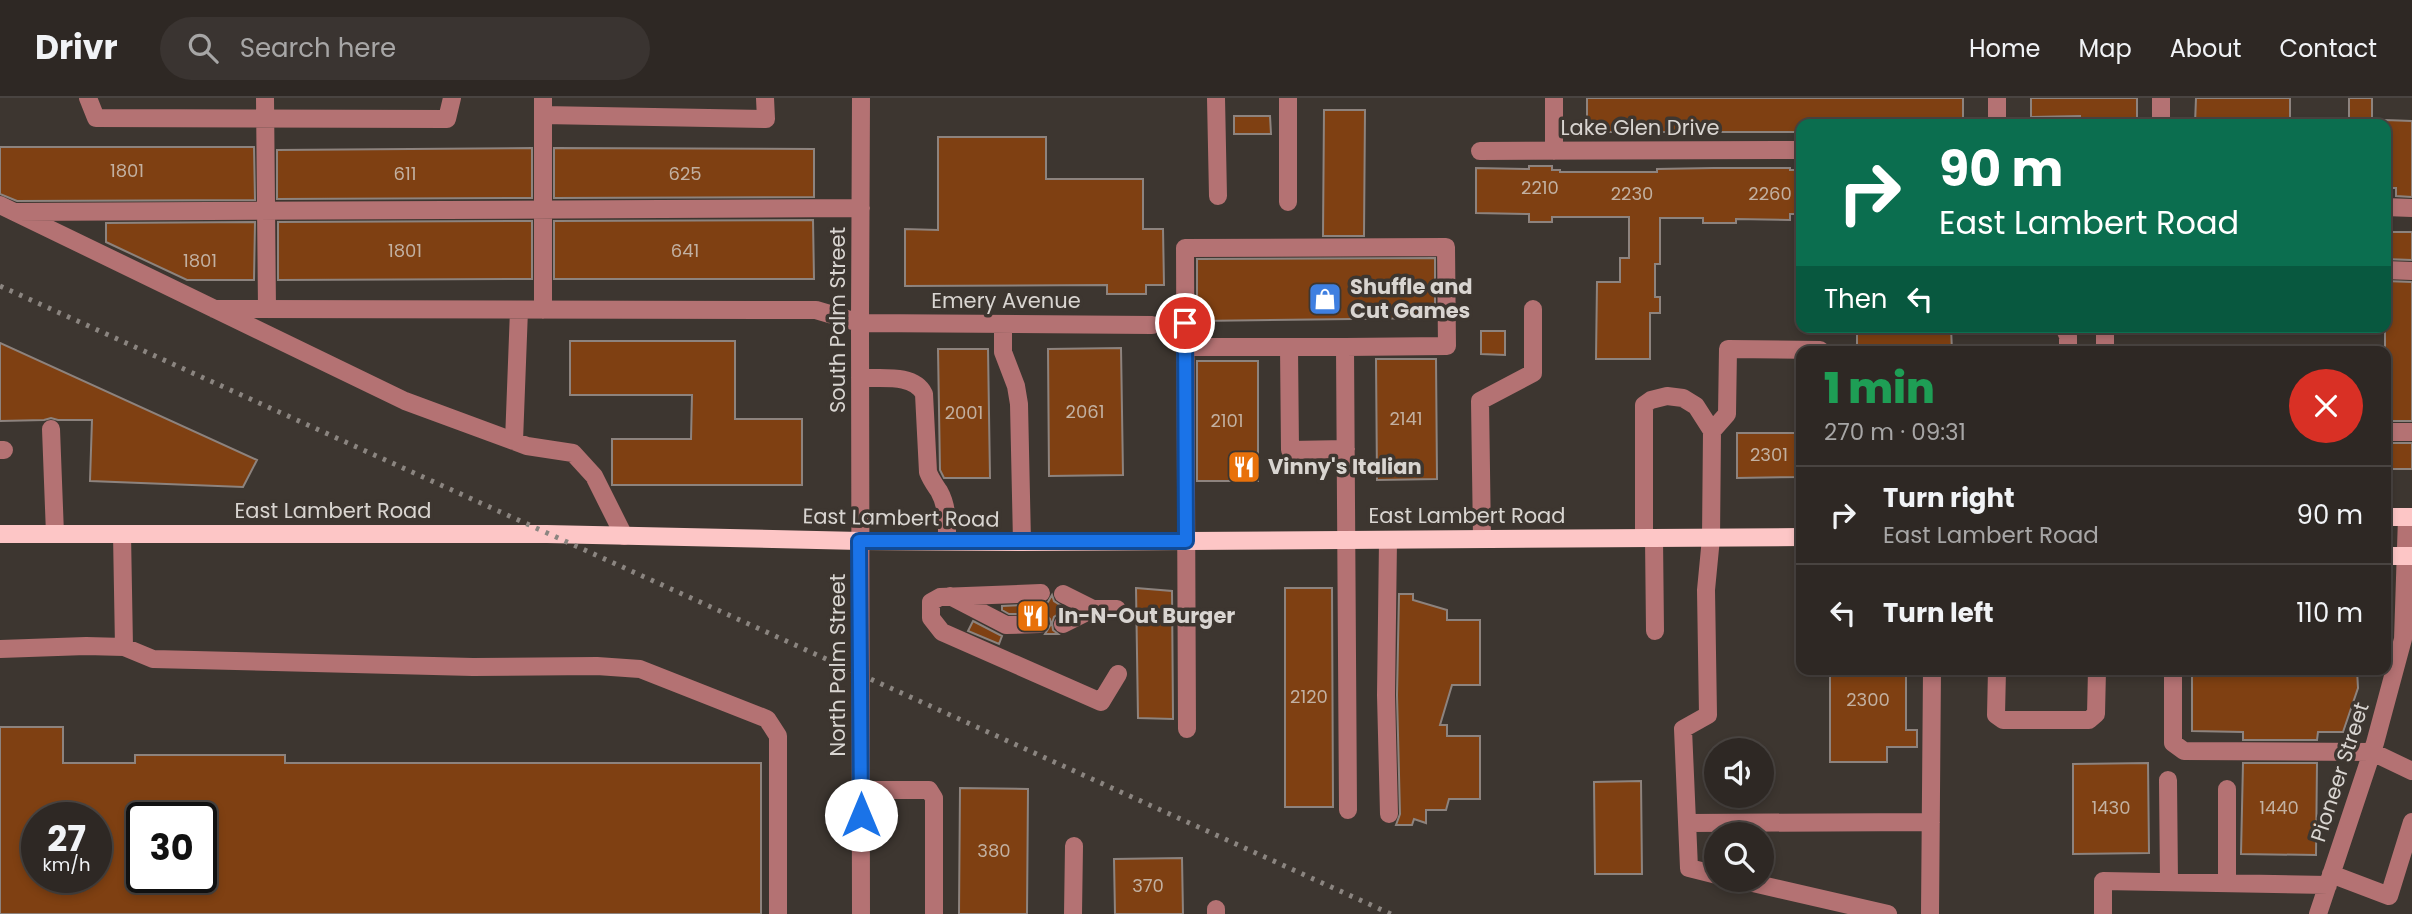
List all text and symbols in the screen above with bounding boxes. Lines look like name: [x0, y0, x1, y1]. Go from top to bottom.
search box: [160, 17, 650, 80]
text: Drivr: [35, 24, 118, 71]
icon: search: [184, 29, 222, 67]
text: Search here: [240, 30, 396, 66]
text: Home: [1969, 32, 2041, 65]
text: Map: [2079, 32, 2132, 65]
text: About: [2170, 32, 2241, 65]
text: Contact: [2279, 32, 2377, 65]
street label: Lake Glen Drive: [1561, 113, 1719, 142]
text: 90 m: [1939, 135, 2063, 203]
icon: right: [1824, 147, 1915, 238]
house number: 1801: [110, 158, 144, 183]
house number: 611: [394, 161, 416, 186]
house number: 625: [668, 161, 702, 186]
house number: 2210: [1521, 175, 1559, 200]
house number: 2230: [1611, 181, 1653, 206]
house number: 2260: [1748, 181, 1792, 206]
text: East Lambert Road: [1939, 200, 2239, 245]
street label: South Palm Street: [823, 227, 852, 413]
house number: 1801: [388, 238, 422, 263]
house number: 641: [671, 238, 699, 263]
house number: 1801: [183, 248, 217, 273]
place label: Shuffle and Cut Games: [1350, 272, 1473, 325]
shop icon: Shuffle and Cut Games: [1306, 280, 1344, 318]
icon: left: [1901, 280, 1939, 318]
text: Then: [1824, 281, 1887, 317]
street label: Emery Avenue: [931, 286, 1081, 315]
pin: [1155, 293, 1215, 353]
icon: arrive: [1166, 304, 1204, 342]
text: 1 min: [1824, 359, 1935, 418]
button: close: [2289, 369, 2363, 443]
house number: 2061: [1066, 399, 1104, 424]
house number: 2001: [945, 400, 983, 425]
house number: 2141: [1389, 406, 1423, 431]
house number: 2101: [1210, 408, 1244, 433]
text: 270 m · 09:31: [1824, 416, 1966, 448]
house number: 2301: [1750, 442, 1788, 467]
restaurant icon: Vinny's Italian: [1225, 448, 1263, 486]
place label: Vinny's Italian: [1268, 452, 1422, 481]
text: Turn right: [1883, 480, 2015, 516]
street label: East Lambert Road: [235, 496, 431, 525]
icon: right: [1824, 496, 1862, 534]
text: 90 m: [2297, 497, 2363, 533]
street label: East Lambert Road: [802, 501, 1000, 534]
street label: East Lambert Road: [1369, 501, 1565, 530]
text: East Lambert Road: [1883, 519, 2099, 551]
street label: North Palm Street: [823, 574, 852, 756]
icon: left: [1824, 594, 1862, 632]
text: Turn left: [1883, 595, 1994, 631]
text: 110 m: [2296, 595, 2363, 631]
restaurant icon: In-N-Out Burger: [1014, 597, 1052, 635]
place label: In-N-Out Burger: [1058, 601, 1235, 630]
house number: 2120: [1290, 684, 1328, 709]
house number: 2300: [1846, 687, 1890, 712]
street label: Pioneer Street: [2303, 698, 2376, 845]
map controls: [1704, 738, 1774, 892]
button: sound: [1704, 738, 1774, 808]
position arrow: [824, 778, 898, 852]
house number: 1430: [2092, 795, 2131, 820]
house number: 1440: [2259, 795, 2299, 820]
speed limit sign: 30: [126, 802, 217, 893]
text: 27: [47, 814, 86, 863]
button: search: [1704, 822, 1774, 892]
house number: 380: [977, 838, 1011, 863]
text: km/h: [43, 852, 90, 877]
house number: 370: [1132, 873, 1164, 898]

